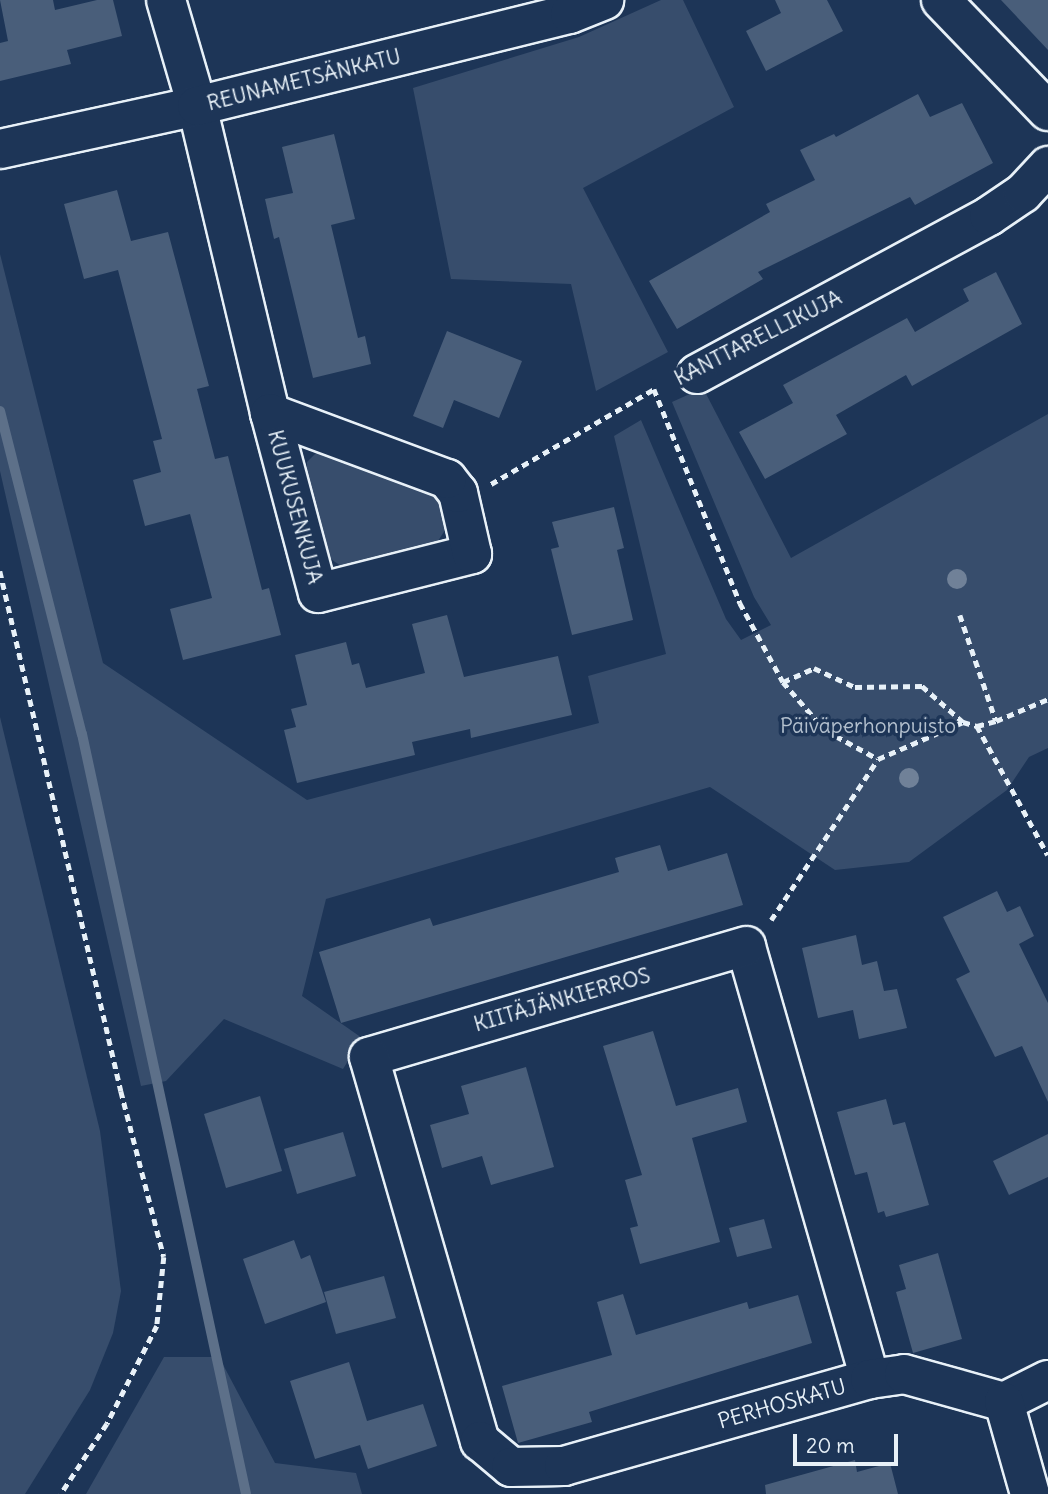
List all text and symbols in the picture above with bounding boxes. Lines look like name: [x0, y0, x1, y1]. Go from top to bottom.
street label: REUNAMETSÄNKATU: [204, 44, 404, 116]
street label: KANTTARELLIKUJA: [670, 285, 846, 391]
street label: KUUKUSENKUJA: [262, 427, 328, 587]
park label: Päiväperhonpuisto: [780, 713, 956, 739]
street label: KIITÄJÄNKIERROS: [471, 963, 653, 1037]
street label: PERHOSKATU: [715, 1374, 849, 1434]
scale bar: [796, 1420, 901, 1464]
text: 20 m: [806, 1432, 855, 1459]

